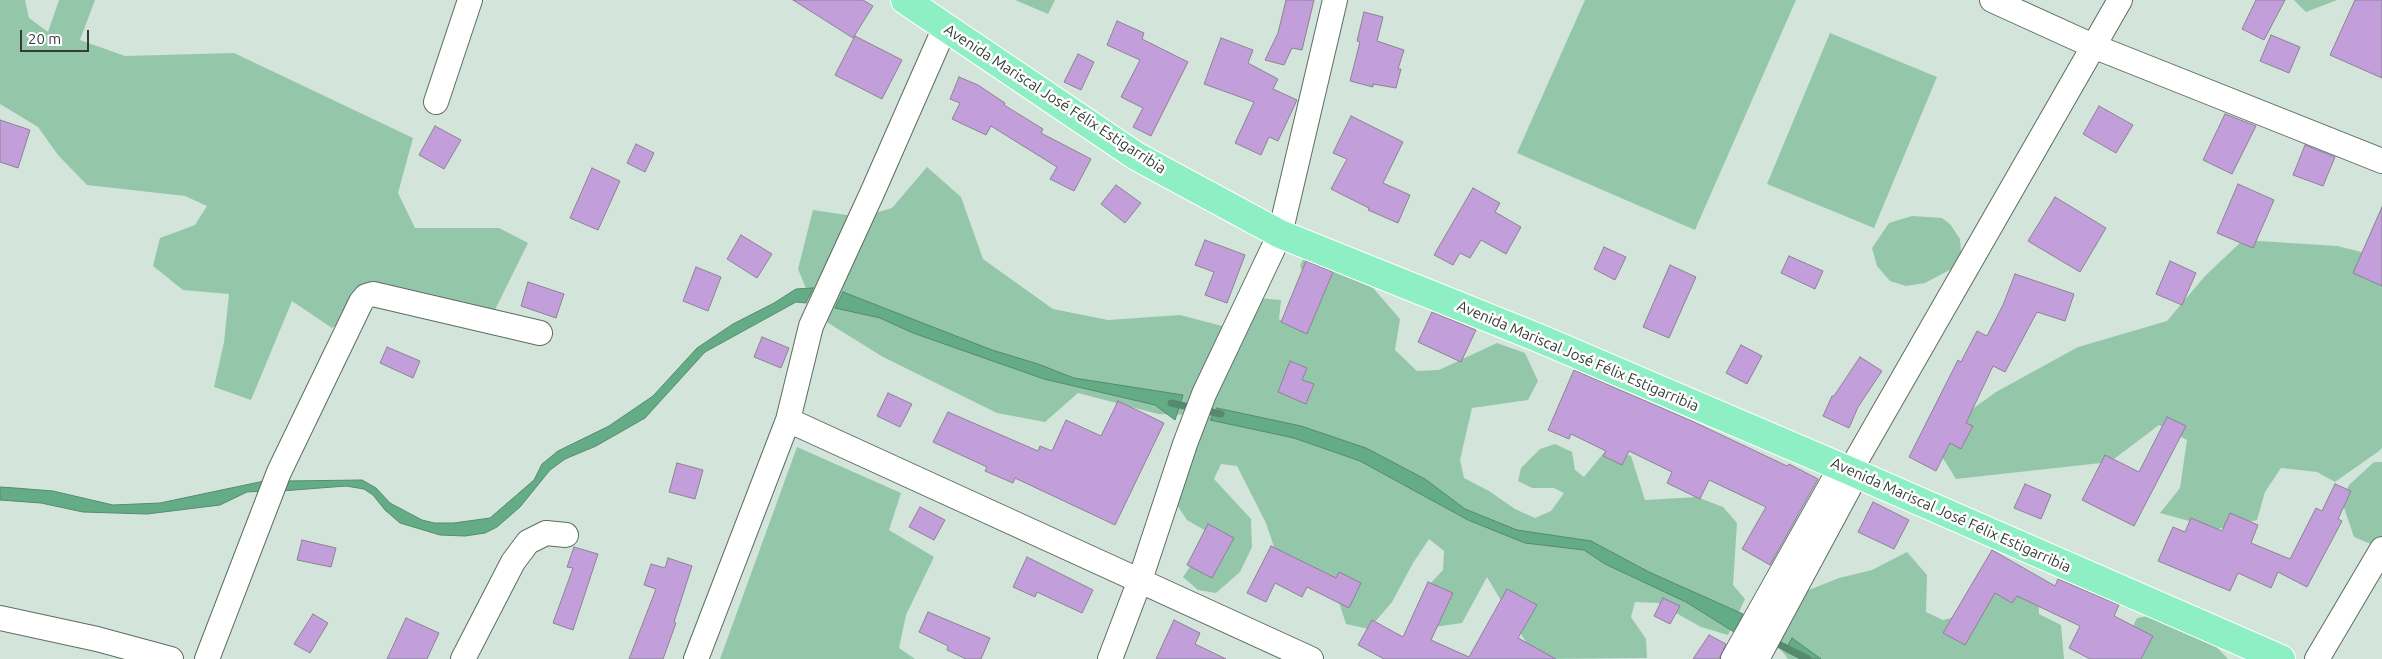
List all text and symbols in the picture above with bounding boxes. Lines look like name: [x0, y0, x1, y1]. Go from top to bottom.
scale bar: [22, 20, 91, 52]
street label: Avenida Mariscal José Félix Estigarribia: [941, 20, 1169, 178]
text: 20 m: [28, 30, 61, 47]
street label: Avenida Mariscal José Félix Estigarribia: [1454, 297, 1702, 415]
street label: Avenida Mariscal José Félix Estigarribia: [1828, 454, 2074, 576]

